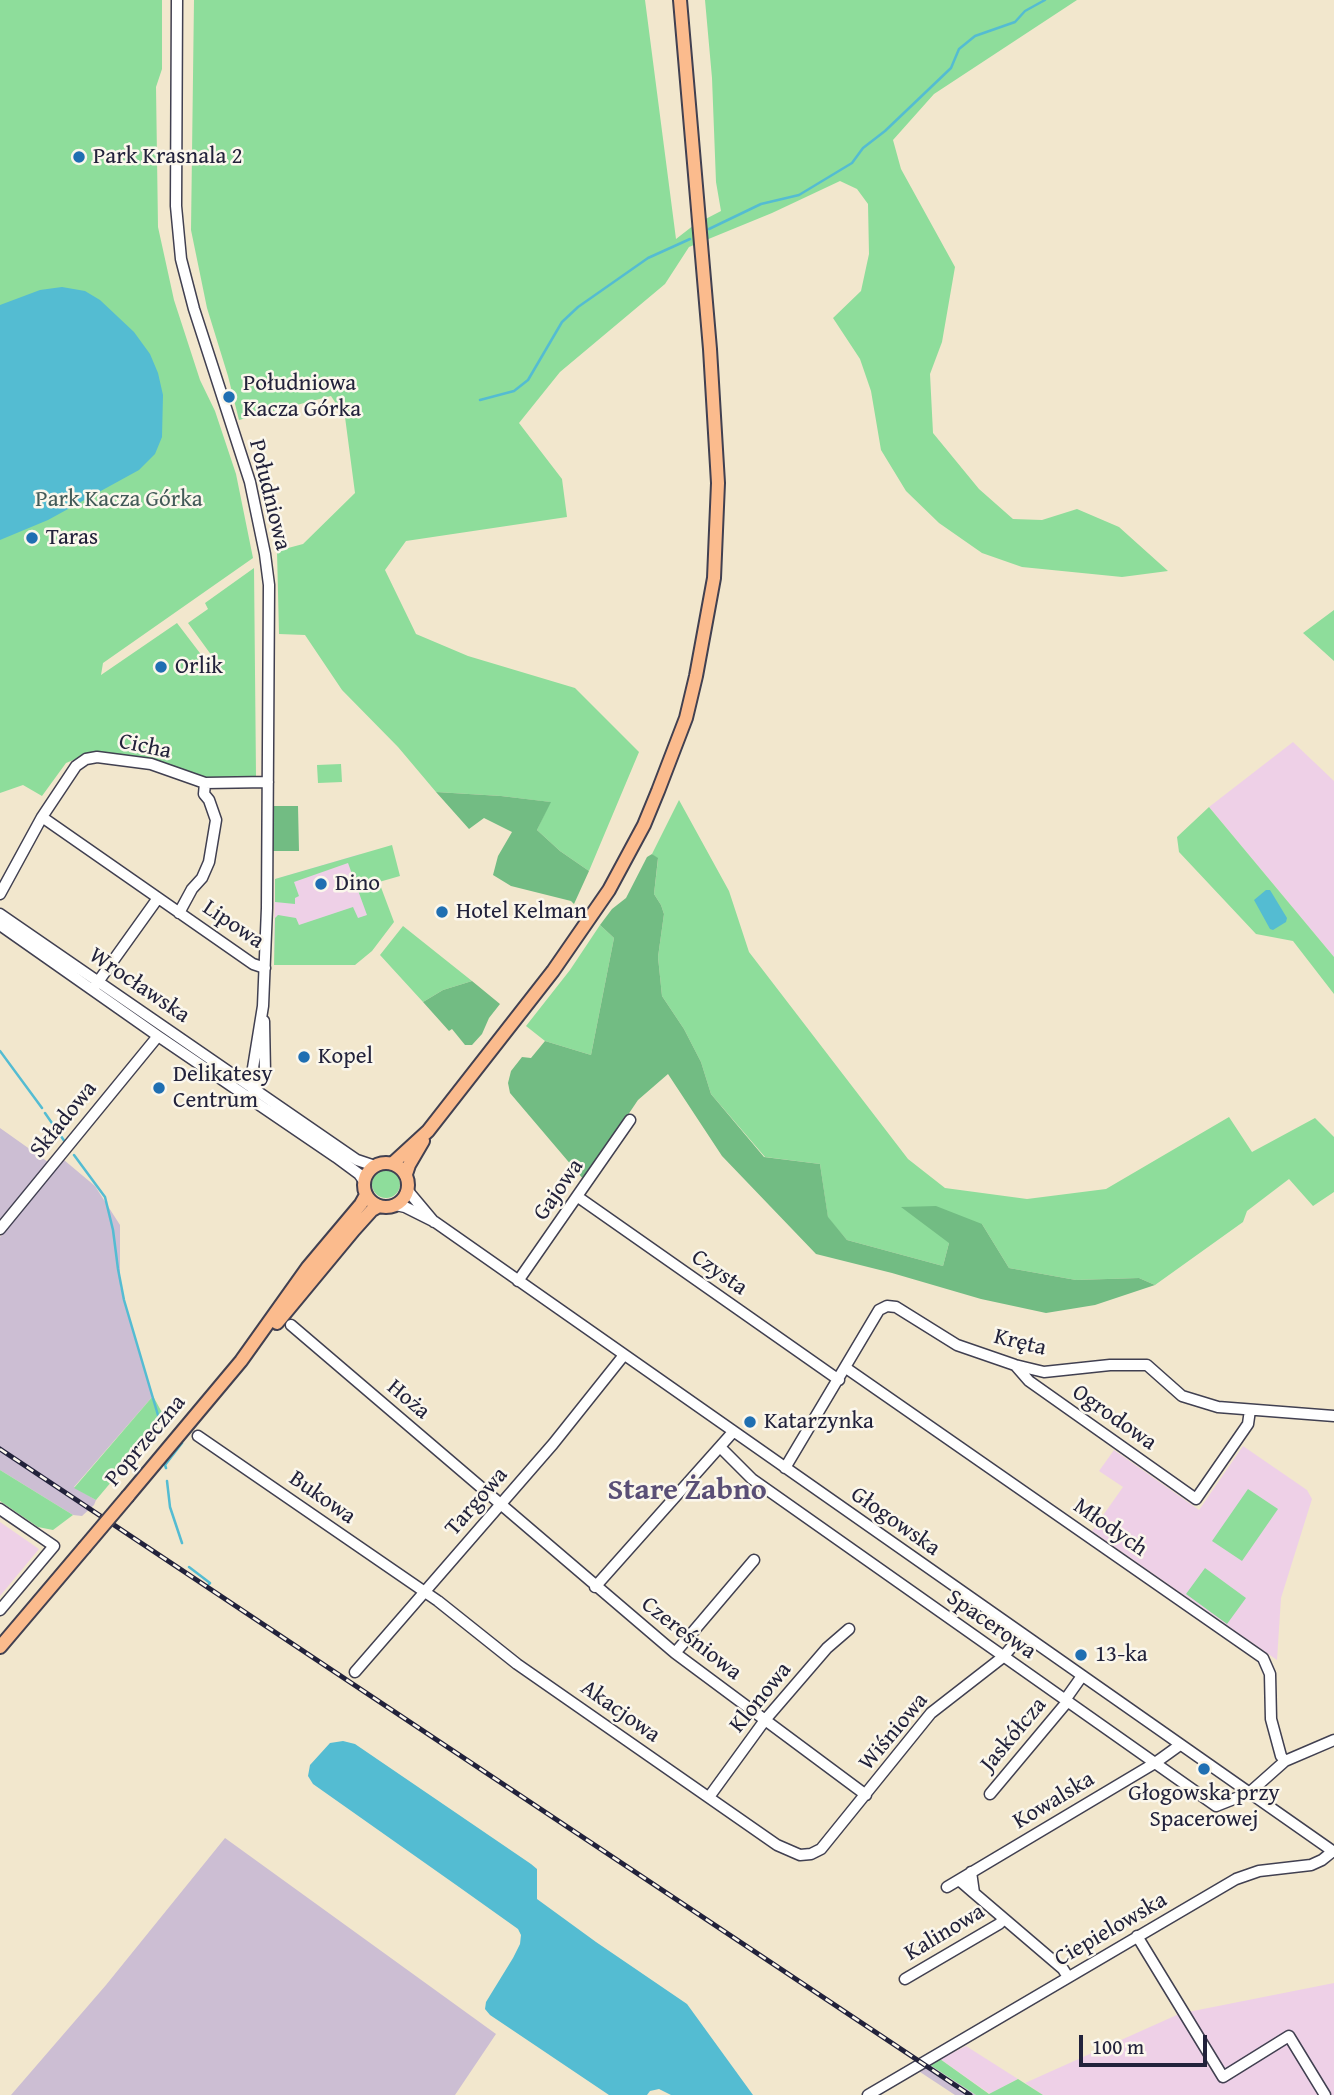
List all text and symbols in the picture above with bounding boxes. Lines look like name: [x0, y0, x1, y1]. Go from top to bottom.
place label: Park Krasnala 2: [93, 143, 243, 171]
marker: Park Krasnala 2: [71, 149, 87, 165]
place label: Południowa Kacza Górka: [243, 370, 361, 424]
marker: Południowa Kacza Górka: [221, 389, 237, 405]
street label: Południowa: [242, 437, 296, 553]
park label: Park Kacza Górka: [35, 486, 203, 514]
place label: Taras: [46, 524, 98, 552]
marker: Taras: [24, 530, 40, 546]
place label: Orlik: [175, 653, 223, 681]
marker: Orlik: [153, 659, 169, 675]
street label: Cicha: [116, 728, 174, 766]
place label: Dino: [335, 870, 380, 898]
marker: Dino: [313, 876, 329, 892]
street label: Lipowa: [197, 894, 269, 956]
place label: Hotel Kelman: [456, 898, 587, 926]
marker: Hotel Kelman: [434, 904, 450, 920]
street label: Wrocławska: [83, 942, 195, 1030]
place label: Kopel: [318, 1043, 373, 1071]
marker: Kopel: [296, 1049, 312, 1065]
place label: Delikatesy Centrum: [173, 1061, 273, 1115]
street label: Składowa: [25, 1076, 103, 1164]
marker: Delikatesy Centrum: [151, 1080, 167, 1096]
street label: Gajowa: [528, 1154, 590, 1226]
street label: Czysta: [686, 1244, 752, 1302]
street label: Kręta: [991, 1323, 1049, 1363]
street label: Hoża: [381, 1374, 435, 1426]
street label: Ogrodowa: [1066, 1379, 1162, 1457]
street label: Poprzeczna: [100, 1390, 192, 1492]
place label: Katarzynka: [764, 1408, 874, 1436]
marker: Katarzynka: [742, 1414, 758, 1430]
street label: Targowa: [440, 1462, 514, 1542]
street label: Bukowa: [283, 1465, 361, 1531]
district label: Stare Żabno: [607, 1473, 767, 1509]
street label: Głogowska: [845, 1481, 945, 1563]
street label: Młodych: [1068, 1493, 1152, 1563]
street label: Spacerowa: [941, 1584, 1041, 1666]
street label: Czereśniowa: [635, 1591, 747, 1687]
place label: 13-ka: [1095, 1641, 1148, 1669]
marker: 13-ka: [1073, 1647, 1089, 1663]
street label: Klonowa: [724, 1657, 798, 1739]
street label: Akacjowa: [575, 1675, 665, 1749]
street label: Wiśniowa: [854, 1688, 934, 1776]
street label: Jaskółcza: [975, 1692, 1053, 1778]
marker: Głogowska przy Spacerowej: [1196, 1761, 1212, 1777]
street label: Kowalska: [1008, 1766, 1100, 1836]
place label: Głogowska przy Spacerowej: [1128, 1780, 1280, 1834]
street label: Ciepielowska: [1050, 1887, 1172, 1973]
street label: Kalinowa: [900, 1898, 990, 1968]
scale bar: [1082, 2022, 1210, 2066]
text: 100 m: [1092, 2031, 1144, 2062]

